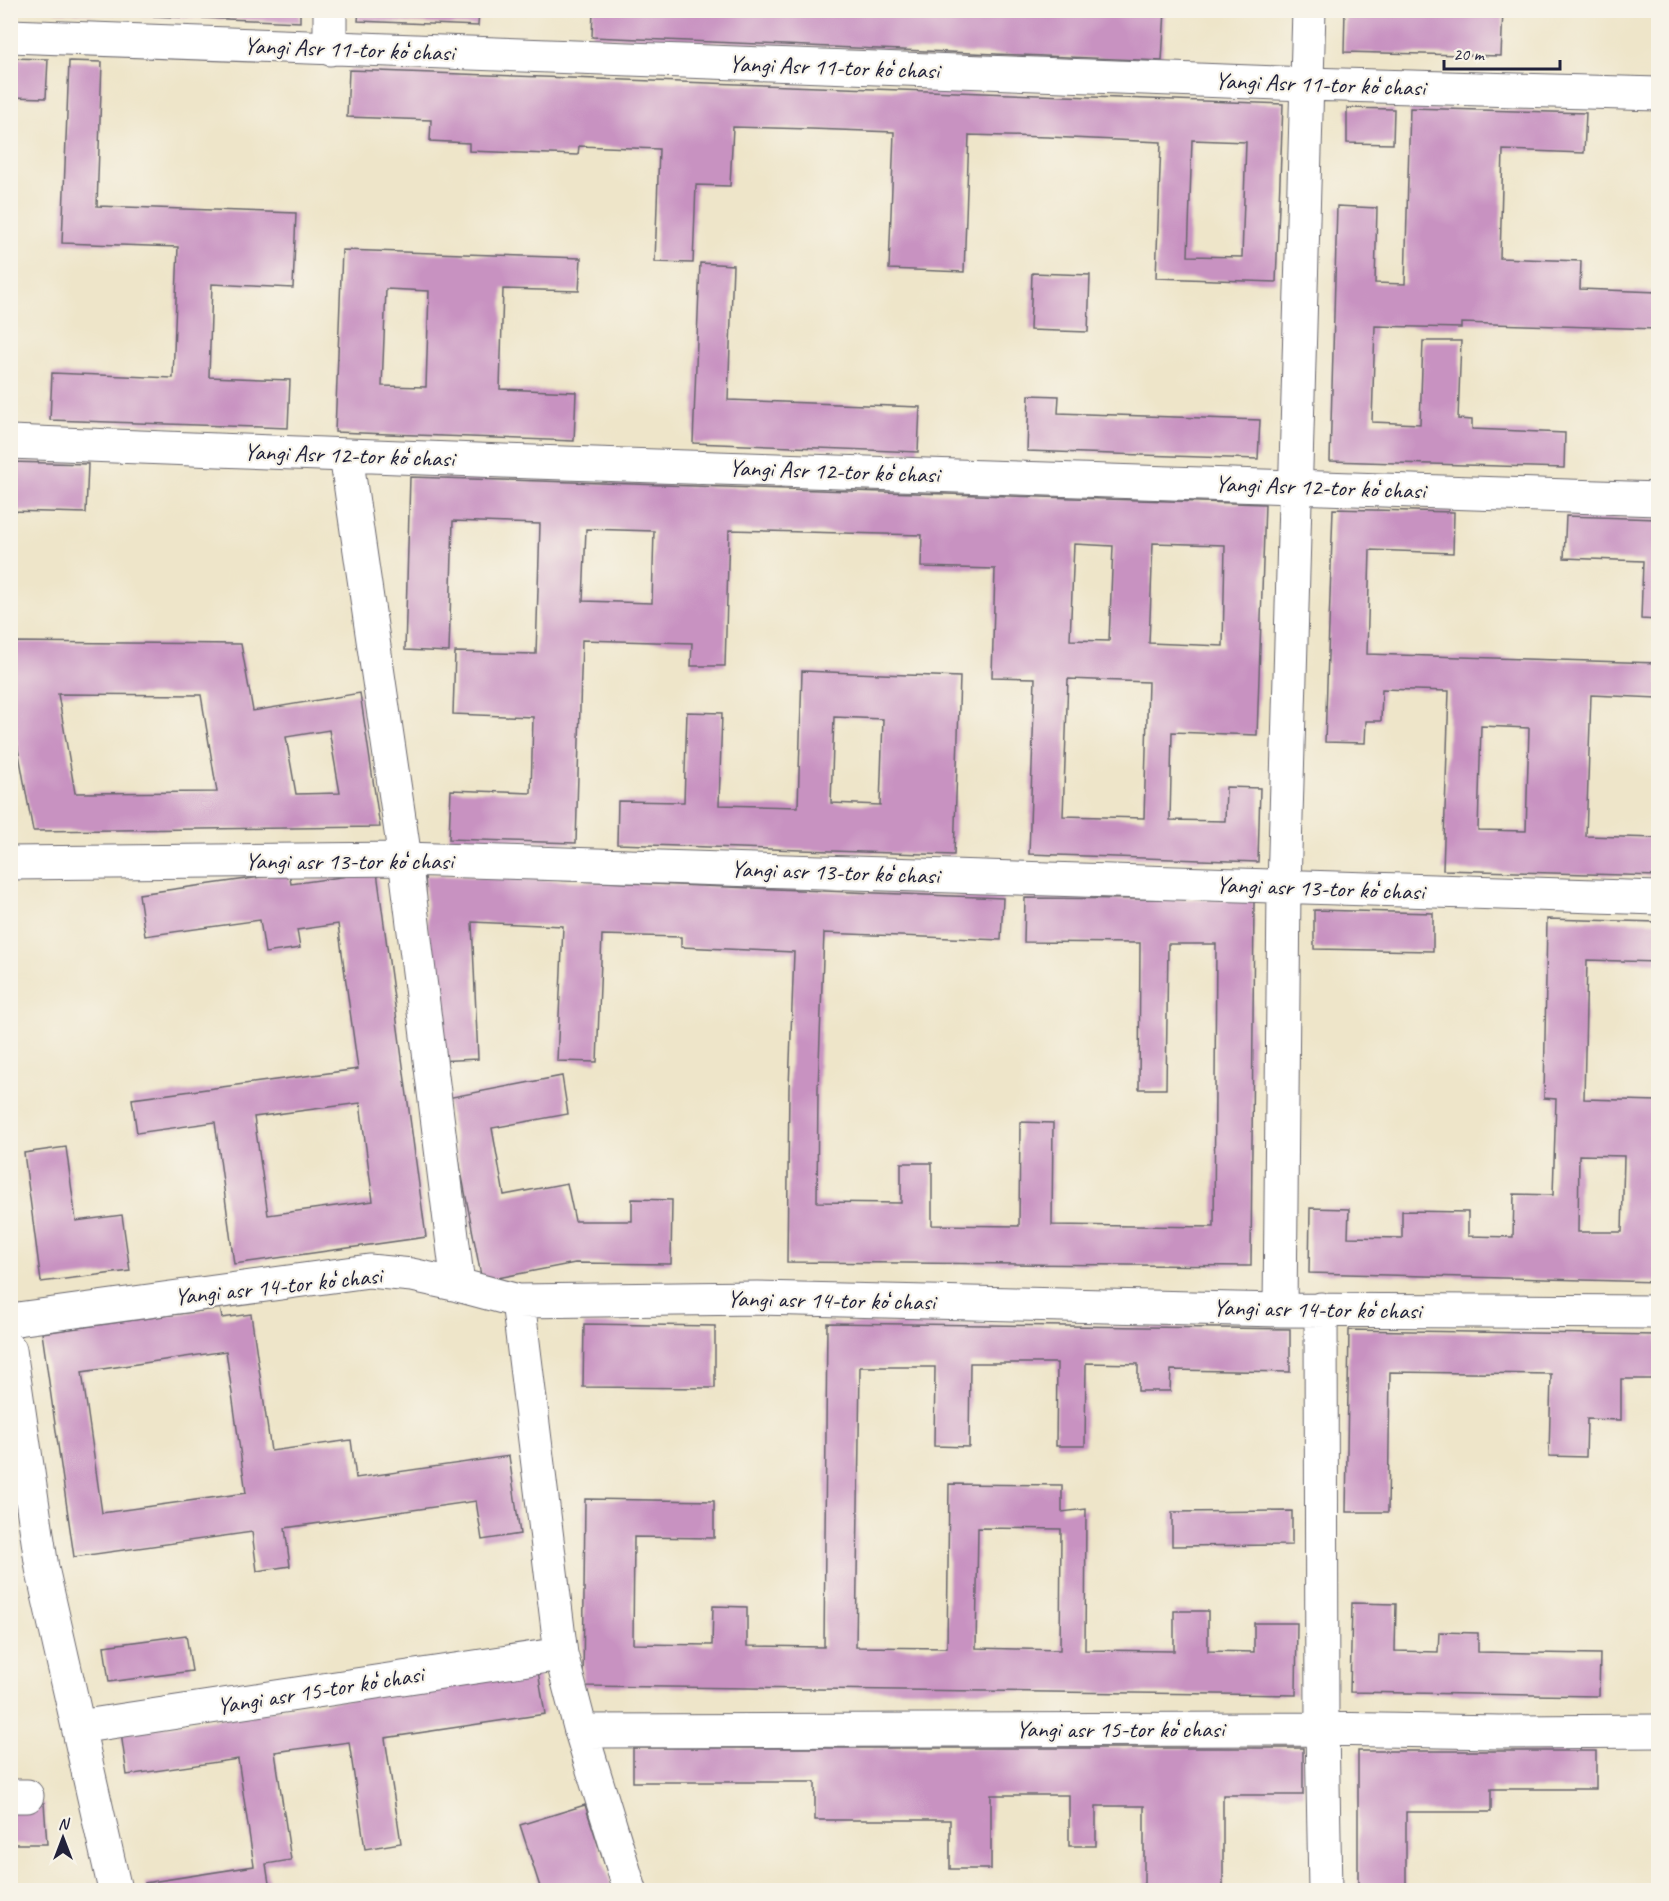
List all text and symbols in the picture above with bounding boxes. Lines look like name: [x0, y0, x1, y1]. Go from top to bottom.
street label: Yangi Asr 11-tor koʻchasi: [243, 30, 457, 68]
scale bar: [1444, 33, 1560, 71]
text: 20 m: [1453, 43, 1486, 65]
street label: Yangi Asr 11-tor koʻchasi: [728, 48, 942, 86]
street label: Yangi Asr 11-tor koʻchasi: [1214, 65, 1428, 103]
street label: Yangi Asr 12-tor koʻchasi: [243, 436, 457, 474]
street label: Yangi Asr 12-tor koʻchasi: [728, 452, 942, 490]
street label: Yangi Asr 12-tor koʻchasi: [1214, 468, 1428, 506]
street label: Yangi asr 13-tor koʻchasi: [245, 846, 456, 876]
street label: Yangi asr 13-tor koʻchasi: [730, 853, 942, 891]
street label: Yangi asr 13-tor koʻchasi: [1215, 869, 1427, 907]
street label: Yangi asr 14-tor koʻchasi: [173, 1260, 386, 1312]
street label: Yangi asr 14-tor koʻchasi: [727, 1283, 938, 1317]
street label: Yangi asr 14-tor koʻchasi: [1213, 1292, 1424, 1326]
street label: Yangi asr 15-tor koʻchasi: [215, 1658, 428, 1721]
street label: Yangi asr 15-tor koʻchasi: [1016, 1714, 1227, 1744]
north arrow: [33, 1808, 93, 1868]
text: N: [58, 1814, 71, 1834]

